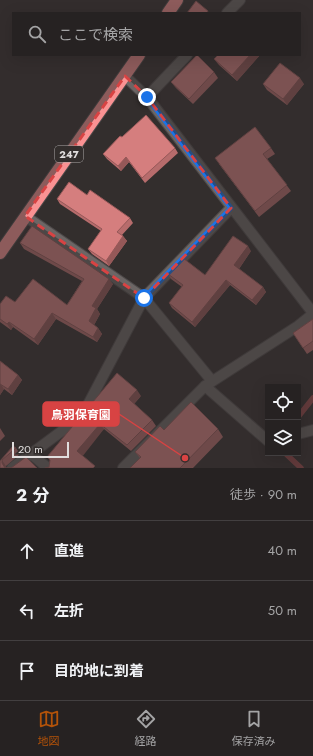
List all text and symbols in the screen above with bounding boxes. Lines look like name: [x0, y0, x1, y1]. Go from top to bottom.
search box: [12, 12, 301, 56]
icon: search: [26, 23, 48, 45]
text: ここで検索: [58, 24, 133, 46]
route end: [138, 88, 156, 106]
road number: 247: [55, 146, 83, 162]
route start: [135, 289, 153, 307]
map controls: [265, 384, 301, 456]
button: locate: [265, 384, 301, 420]
callout: 鳥羽保育園: [43, 402, 119, 426]
text: 鳥羽保育園: [51, 406, 111, 424]
button: layers: [265, 420, 301, 456]
scale bar: [12, 440, 69, 459]
text: 20 m: [18, 441, 43, 457]
text: 2 分: [16, 483, 49, 507]
text: 徒歩 · 90 m: [230, 485, 297, 504]
icon: ahead: [16, 540, 38, 562]
text: 直進: [54, 540, 84, 562]
text: 40 m: [268, 541, 297, 560]
icon: left: [16, 600, 38, 622]
text: 左折: [54, 600, 84, 622]
text: 50 m: [268, 601, 297, 620]
icon: arrive: [16, 660, 38, 682]
text: 目的地に到着: [54, 660, 144, 682]
tab: 地図: [38, 708, 60, 749]
tab: 経路: [135, 708, 157, 749]
tab: 保存済み: [232, 708, 276, 749]

